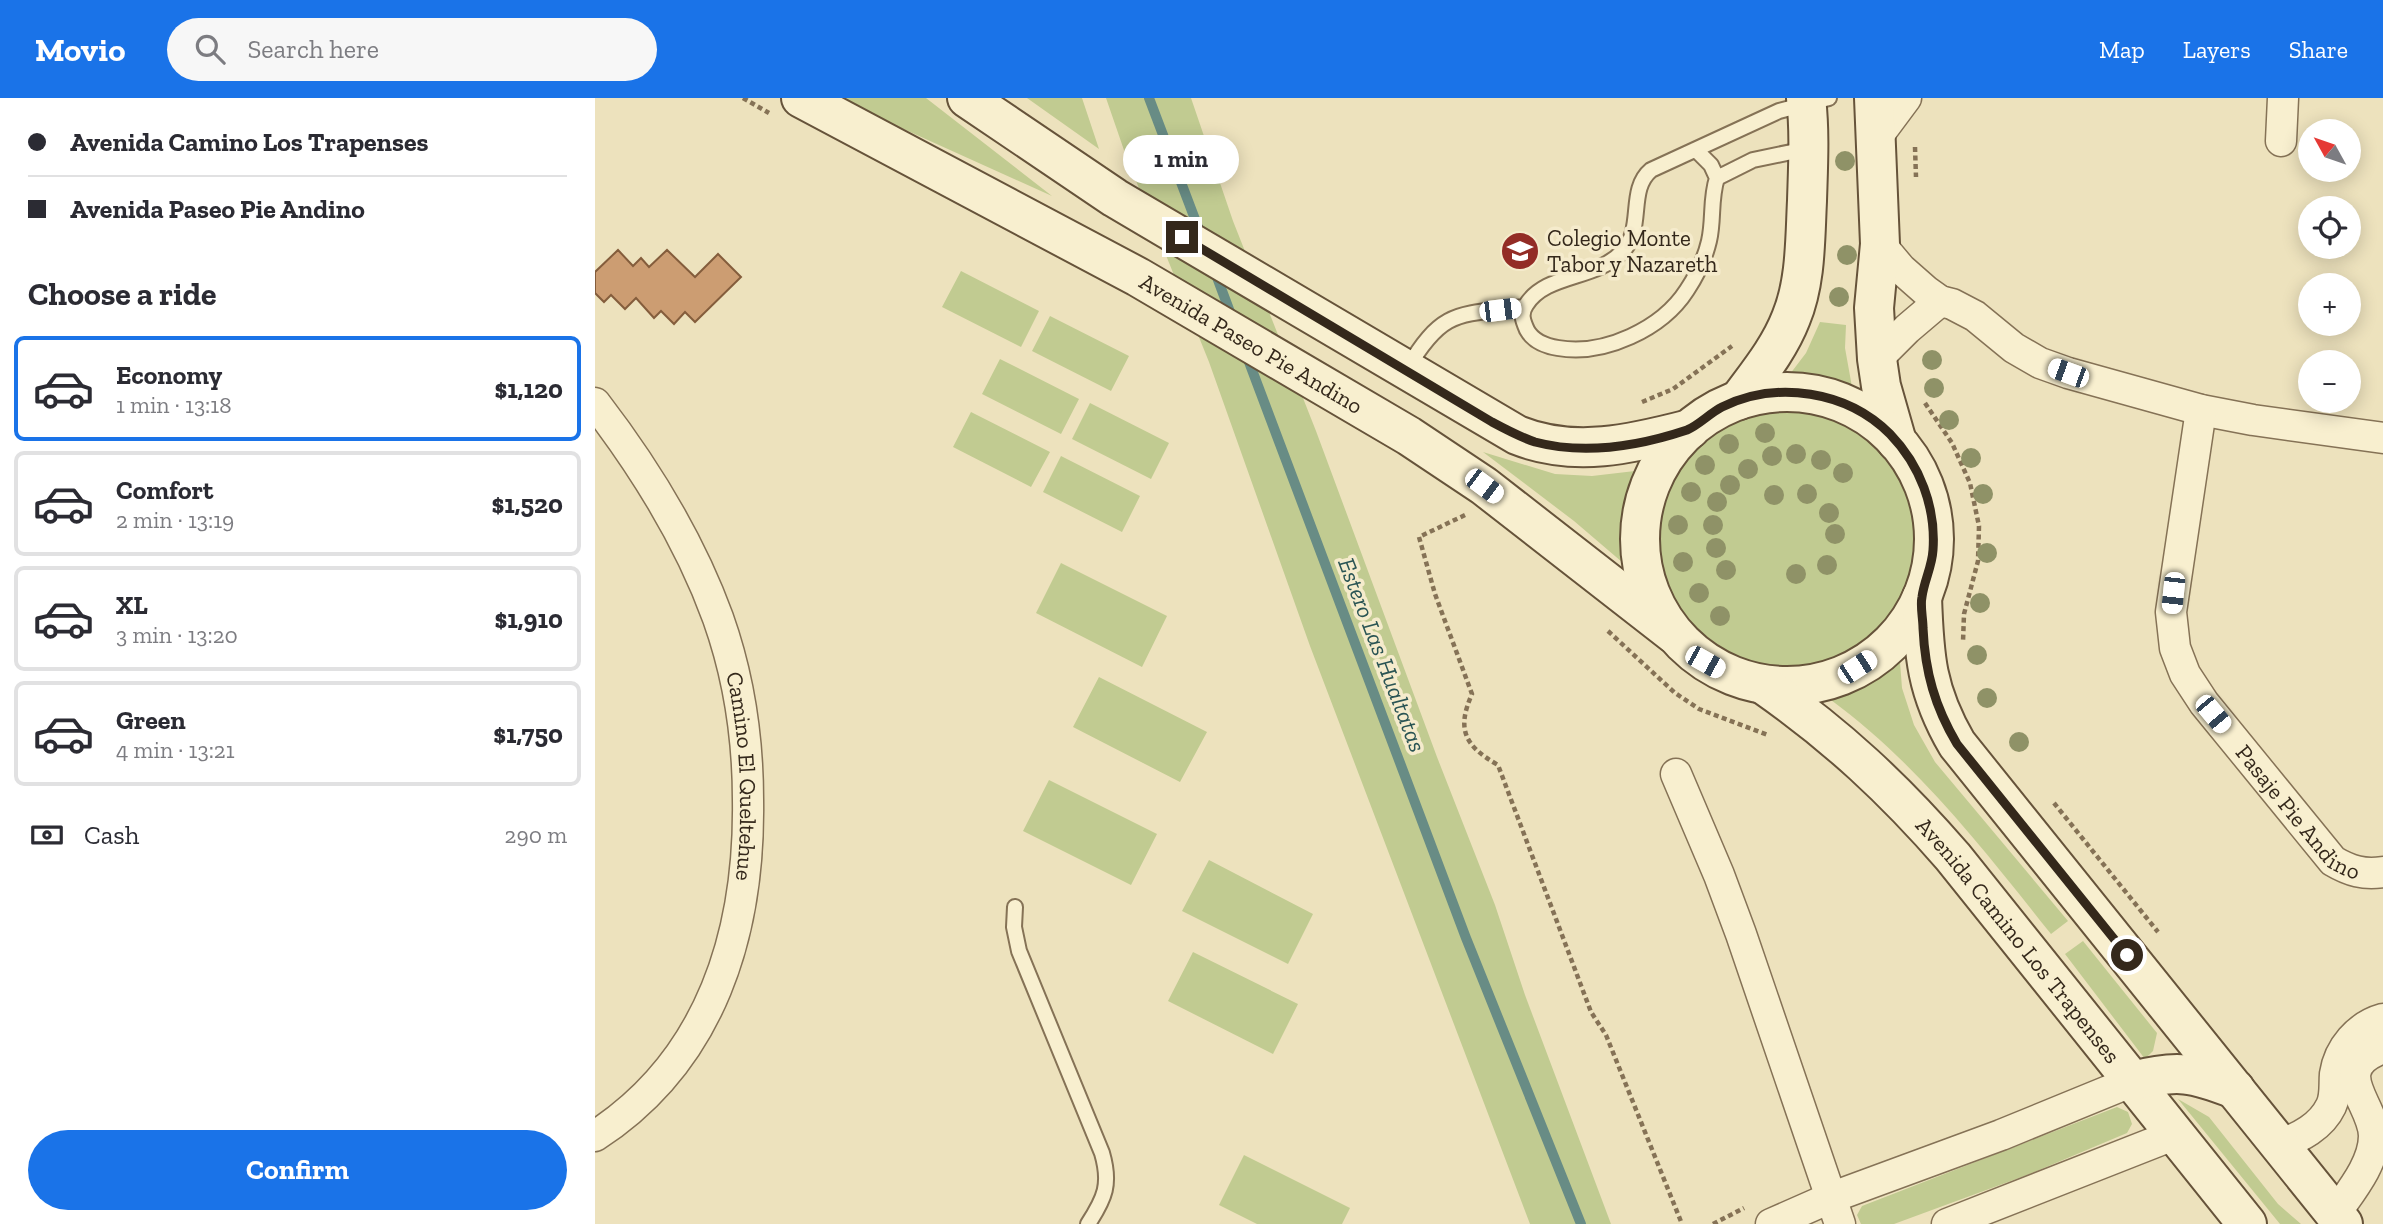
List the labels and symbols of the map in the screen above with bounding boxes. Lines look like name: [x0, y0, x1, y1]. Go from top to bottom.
north arrow: [2298, 119, 2361, 182]
callout: 1 min: [1124, 136, 1240, 184]
route end: [1166, 221, 1198, 253]
place label: Colegio Monte Tabor y Nazareth: [1547, 224, 1717, 278]
school or university icon: Colegio Monte Tabor y Nazareth: [1499, 230, 1541, 272]
street label: Avenida Paseo Pie Andino: [1135, 267, 1368, 420]
car: [1478, 297, 1523, 323]
car: [2045, 356, 2092, 390]
car: [1461, 465, 1508, 507]
water label: Estero Las Hualtatas: [1332, 554, 1433, 756]
car: [2161, 571, 2186, 615]
car: [1682, 643, 1729, 681]
car: [1834, 647, 1881, 687]
street label: Camino El Queltehue: [720, 669, 762, 883]
car: [2192, 691, 2235, 737]
street label: Pasaje Pie Andino: [2230, 739, 2363, 885]
street label: Avenida Camino Los Trapenses: [1910, 811, 2127, 1069]
route start: [2111, 939, 2143, 971]

